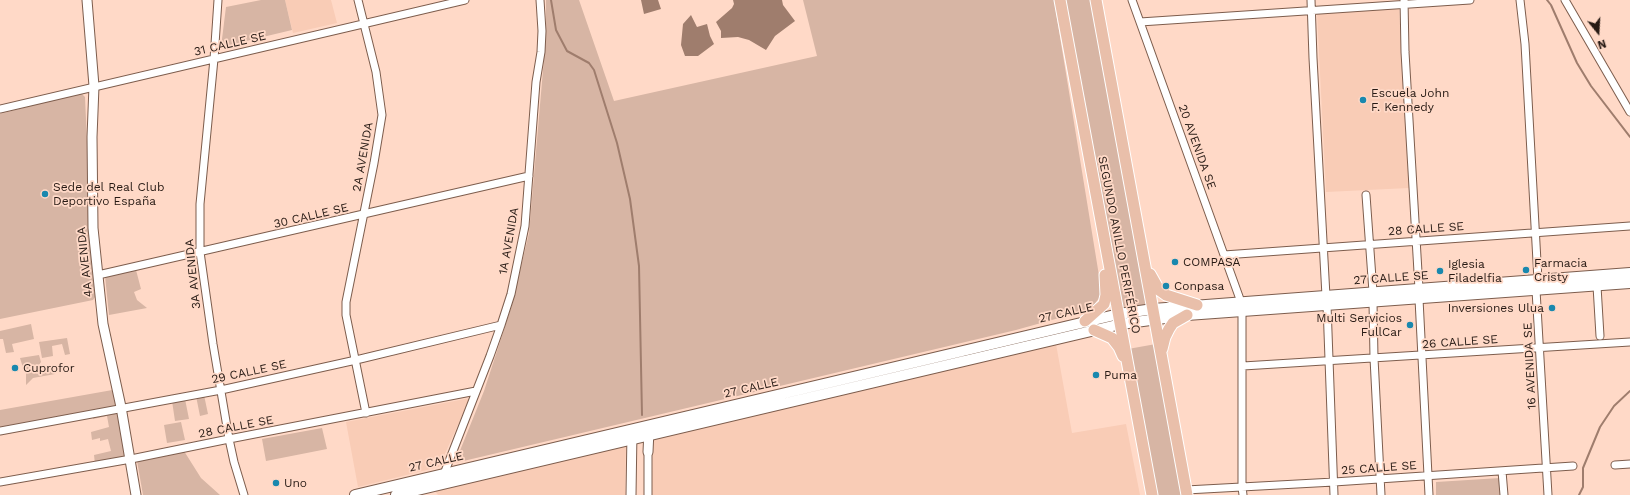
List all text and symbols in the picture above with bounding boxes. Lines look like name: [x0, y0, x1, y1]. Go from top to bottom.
north arrow: [1578, 12, 1618, 52]
street label: 31 CALLE SE: [193, 29, 267, 59]
text: N: [1596, 36, 1608, 51]
place label: Escuela John F. Kennedy: [1371, 86, 1449, 114]
marker: Escuela John F. Kennedy: [1358, 95, 1368, 105]
street label: 20 AVENIDA SE: [1175, 103, 1219, 191]
street label: 2A AVENIDA: [350, 121, 376, 193]
street label: SEGUNDO ANILLO PERIFÉRICO: [1095, 155, 1143, 335]
place label: Sede del Real Club Deportivo España: [53, 180, 164, 208]
marker: Sede del Real Club Deportivo España: [40, 189, 50, 199]
street label: 30 CALLE SE: [272, 200, 350, 232]
street label: 1A AVENIDA: [496, 206, 522, 276]
street label: 28 CALLE SE: [1388, 219, 1464, 239]
street label: 4A AVENIDA: [74, 226, 96, 298]
street label: 3A AVENIDA: [182, 238, 204, 310]
place label: COMPASA: [1183, 255, 1241, 269]
place label: Farmacia Cristy: [1534, 256, 1587, 284]
marker: COMPASA: [1170, 257, 1180, 267]
place label: Iglesia Filadelfia: [1448, 257, 1502, 285]
marker: Farmacia Cristy: [1521, 265, 1531, 275]
marker: Iglesia Filadelfia: [1435, 266, 1445, 276]
street label: 27 CALLE SE: [1353, 268, 1429, 288]
place label: Conpasa: [1174, 279, 1224, 293]
marker: Conpasa: [1161, 281, 1171, 291]
street label: 27 CALLE: [1037, 300, 1095, 326]
place label: Inversiones Ulua: [1448, 301, 1544, 315]
marker: Inversiones Ulua: [1547, 303, 1557, 313]
place label: Multi Servicios FullCar: [1316, 311, 1402, 339]
marker: Multi Servicios FullCar: [1405, 320, 1415, 330]
street label: 16 AVENIDA SE: [1521, 322, 1539, 410]
street label: 26 CALLE SE: [1422, 332, 1498, 352]
street label: 29 CALLE SE: [210, 357, 288, 387]
place label: Cuprofor: [23, 361, 75, 375]
marker: Cuprofor: [10, 363, 20, 373]
place label: Puma: [1104, 368, 1137, 382]
marker: Puma: [1091, 370, 1101, 380]
street label: 27 CALLE: [722, 375, 780, 401]
street label: 28 CALLE SE: [197, 413, 275, 441]
street label: 27 CALLE: [407, 449, 465, 475]
street label: 25 CALLE SE: [1341, 458, 1417, 478]
place label: Uno: [284, 476, 307, 490]
marker: Uno: [271, 478, 281, 488]

